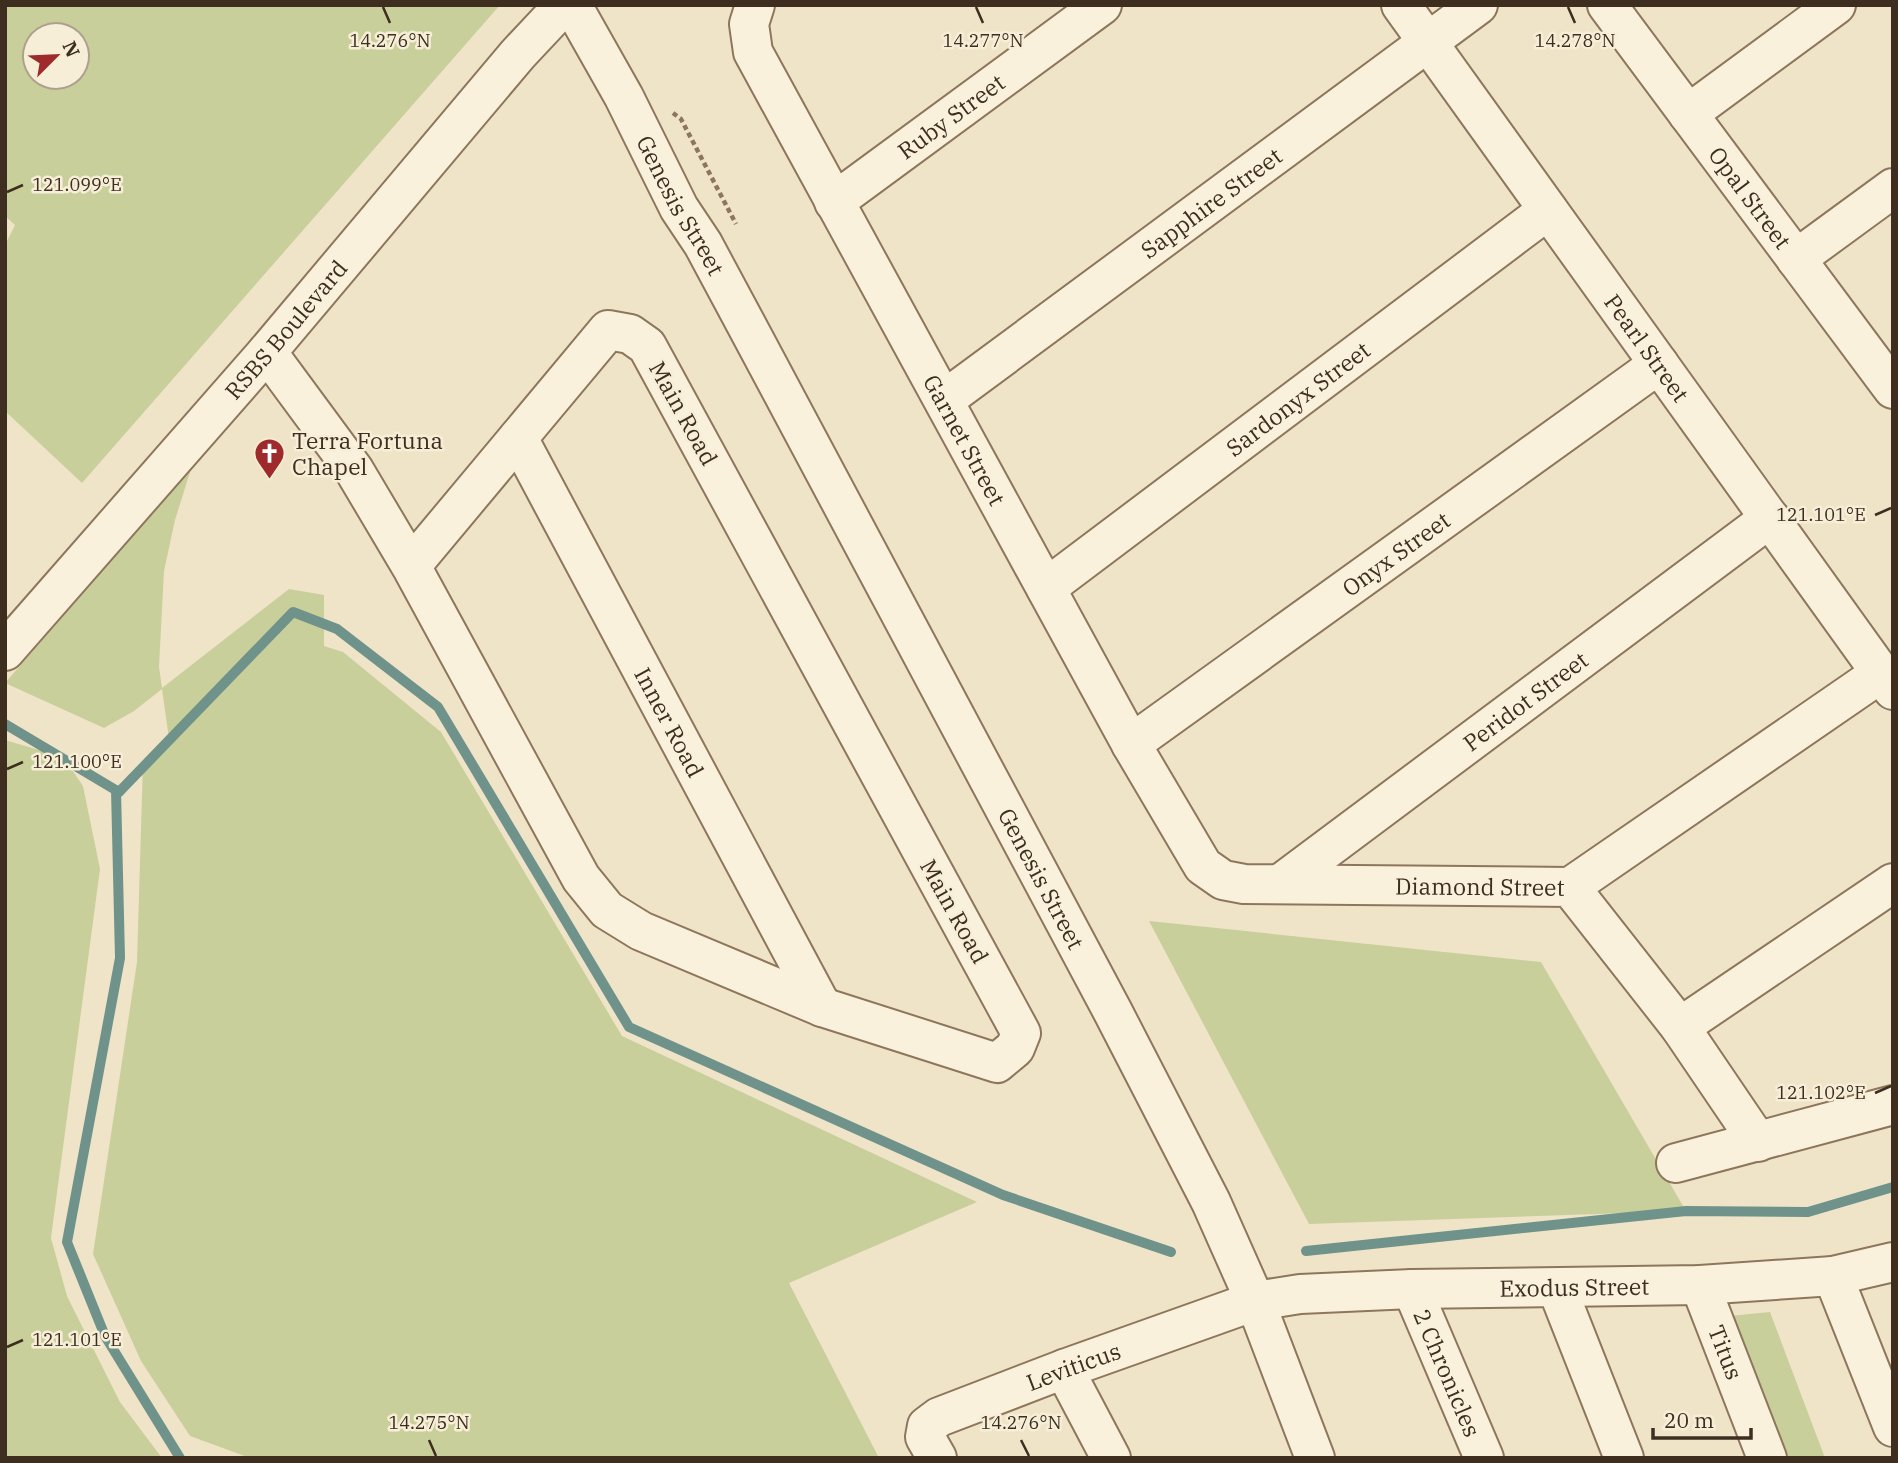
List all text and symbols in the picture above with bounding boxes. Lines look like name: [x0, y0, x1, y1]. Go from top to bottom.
north arrow: [21, 21, 91, 91]
text: 14.276°N: [349, 29, 431, 52]
text: 14.277°N: [942, 29, 1024, 52]
text: 14.278°N: [1534, 29, 1616, 52]
text: N: [58, 37, 86, 61]
street label: Ruby Street: [891, 67, 1010, 165]
street label: Genesis Street: [630, 130, 732, 280]
street label: Sapphire Street: [1134, 140, 1288, 265]
street label: Opal Street: [1702, 140, 1798, 255]
text: 121.099°E: [32, 173, 122, 196]
street label: RSBS Boulevard: [218, 253, 353, 405]
street label: Pearl Street: [1598, 288, 1696, 408]
street label: Sardonyx Street: [1220, 335, 1376, 462]
street label: Main Road: [643, 356, 725, 470]
street label: Garnet Street: [917, 369, 1013, 510]
place label: Terra Fortuna Chapel: [292, 425, 443, 481]
church icon: Terra Fortuna Chapel: [252, 436, 286, 480]
text: 121.101°E: [1776, 503, 1866, 526]
street label: Onyx Street: [1336, 505, 1456, 603]
street label: Peridot Street: [1457, 644, 1594, 757]
street label: Inner Road: [628, 662, 711, 782]
text: 121.100°E: [32, 750, 122, 773]
street label: Genesis Street: [992, 803, 1092, 954]
street label: Main Road: [914, 854, 996, 968]
street label: Diamond Street: [1395, 870, 1565, 902]
text: 121.102°E: [1776, 1081, 1866, 1104]
street label: Exodus Street: [1499, 1271, 1649, 1303]
street label: 2 Chronicles: [1407, 1304, 1488, 1441]
street label: Titus: [1702, 1321, 1750, 1384]
text: 121.101°E: [32, 1328, 122, 1351]
street label: Leviticus: [1022, 1335, 1124, 1397]
scale bar: [1653, 1396, 1751, 1440]
text: 20 m: [1664, 1406, 1714, 1434]
text: 14.275°N: [388, 1411, 470, 1434]
text: 14.276°N: [980, 1411, 1062, 1434]

